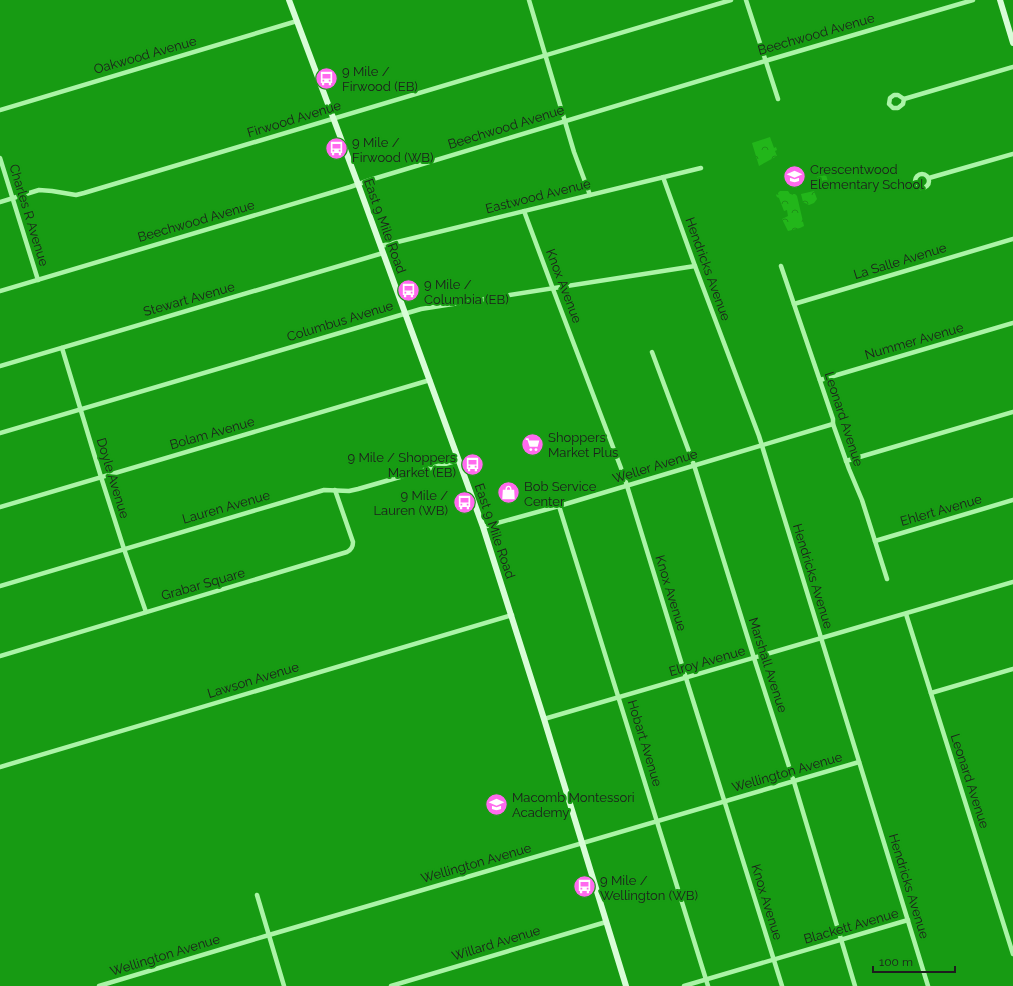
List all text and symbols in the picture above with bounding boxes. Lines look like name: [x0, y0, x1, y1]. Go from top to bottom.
street label: Beechwood Avenue: [756, 10, 877, 58]
street label: Oakwood Avenue: [92, 33, 198, 77]
place label: 9 Mile / Firwood (EB): [342, 64, 418, 94]
bus stop icon: 9 Mile / Firwood (EB): [314, 65, 340, 91]
street label: Firwood Avenue: [245, 97, 343, 140]
street label: Beechwood Avenue: [446, 102, 566, 152]
place label: 9 Mile / Firwood (WB): [352, 135, 434, 165]
bus stop icon: 9 Mile / Firwood (WB): [324, 136, 350, 162]
street label: Charles R Avenue: [6, 162, 52, 268]
place label: Crescentwood Elementary School: [810, 162, 924, 192]
school or university icon: Crescentwood Elementary School: [781, 163, 807, 189]
street label: Eastwood Avenue: [484, 176, 593, 216]
street label: East 9 Mile Road: [361, 177, 409, 275]
street label: Beechwood Avenue: [136, 197, 257, 245]
street label: Hendricks Avenue: [682, 215, 734, 323]
street label: La Salle Avenue: [852, 240, 949, 282]
street label: Knox Avenue: [543, 247, 585, 326]
place label: 9 Mile / Columbia (EB): [424, 277, 509, 307]
bus stop icon: 9 Mile / Columbia (EB): [395, 278, 421, 304]
street label: Stewart Avenue: [142, 279, 237, 319]
street label: Columbus Avenue: [285, 298, 395, 344]
street label: Nummer Avenue: [863, 320, 965, 362]
street label: Leonard Avenue: [822, 370, 866, 468]
street label: Bolam Avenue: [168, 414, 256, 452]
place label: Shoppers Market Plus: [548, 430, 618, 460]
supermarket icon: Shoppers Market Plus: [519, 431, 545, 457]
street label: Doyle Avenue: [94, 436, 132, 520]
street label: Weller Avenue: [611, 446, 700, 486]
place label: 9 Mile / Shoppers Market (EB): [347, 450, 456, 480]
bus stop icon: 9 Mile / Shoppers Market (EB): [459, 451, 485, 477]
place label: Bob Service Center: [524, 479, 597, 509]
shop icon: Bob Service Center: [495, 480, 521, 506]
street label: East 9 Mile Road: [472, 481, 518, 581]
street label: Lauren Avenue: [180, 487, 272, 527]
place label: 9 Mile / Lauren (WB): [373, 488, 448, 518]
bus stop icon: 9 Mile / Lauren (WB): [451, 489, 477, 515]
street label: Ehlert Avenue: [898, 491, 984, 529]
street label: Hendricks Avenue: [790, 522, 836, 631]
street label: Knox Avenue: [652, 553, 690, 633]
street label: Grabar Square: [159, 565, 247, 603]
street label: Marshall Avenue: [746, 616, 791, 715]
street label: Elroy Avenue: [667, 643, 747, 679]
street label: Lawson Avenue: [205, 659, 301, 701]
street label: Hobart Avenue: [625, 698, 665, 788]
street label: Leonard Avenue: [948, 732, 992, 830]
street label: Wellington Avenue: [730, 749, 844, 795]
place label: Macomb Montessori Academy: [512, 790, 635, 820]
school or university icon: Macomb Montessori Academy: [483, 791, 509, 817]
street label: Hendricks Avenue: [886, 832, 932, 941]
street label: Wellington Avenue: [419, 840, 533, 886]
street label: Knox Avenue: [748, 862, 786, 942]
place label: 9 Mile / Wellington (WB): [600, 873, 698, 903]
bus stop icon: 9 Mile / Wellington (WB): [571, 874, 597, 900]
street label: Blackett Avenue: [802, 905, 900, 947]
street label: Willard Avenue: [450, 922, 542, 964]
street label: Wellington Avenue: [108, 931, 222, 979]
scale bar: [873, 948, 955, 974]
text: 100 m: [879, 955, 913, 969]

